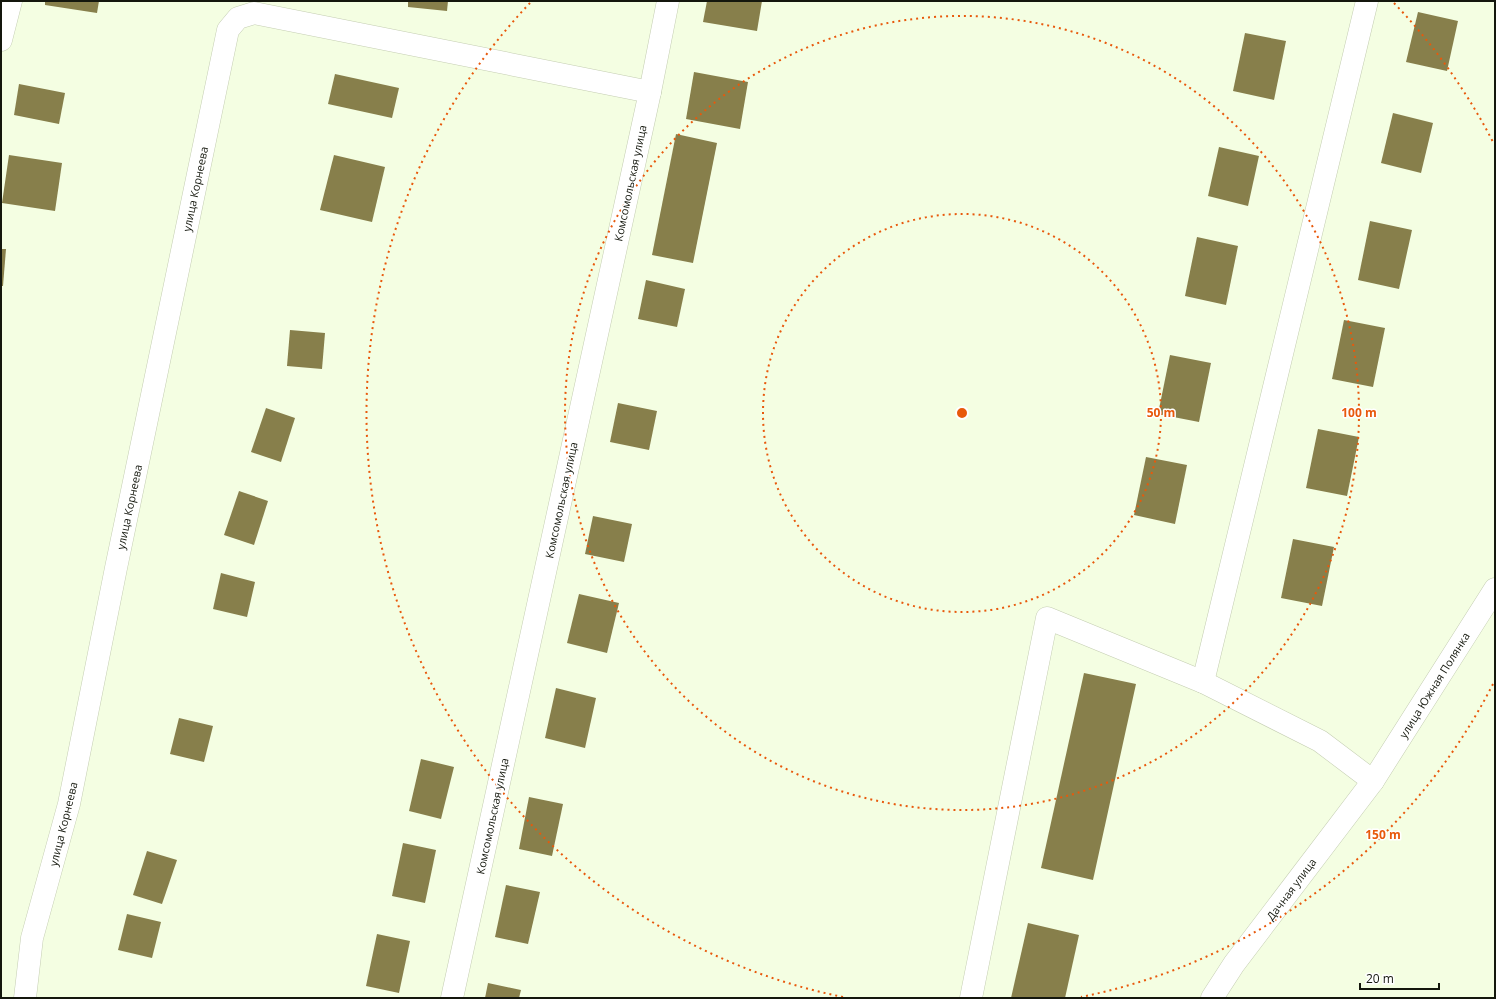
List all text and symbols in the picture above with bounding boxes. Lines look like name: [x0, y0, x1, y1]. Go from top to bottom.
street label: Комсомольская улица: [610, 123, 650, 243]
street label: улица Корнеева: [179, 145, 211, 233]
text: 50 m: [1147, 404, 1175, 421]
text: 100 m: [1341, 404, 1377, 421]
centre of rings: [955, 406, 969, 420]
street label: Комсомольская улица: [541, 440, 581, 560]
street label: улица Корнеева: [113, 463, 145, 551]
street label: улица Южная Полянка: [1395, 629, 1473, 741]
street label: Комсомольская улица: [472, 756, 512, 876]
street label: улица Корнеева: [45, 780, 81, 868]
text: 150 m: [1365, 826, 1401, 843]
street label: Дачная улица: [1263, 855, 1319, 923]
scale bar: [1360, 965, 1439, 991]
text: 20 m: [1366, 970, 1394, 987]

